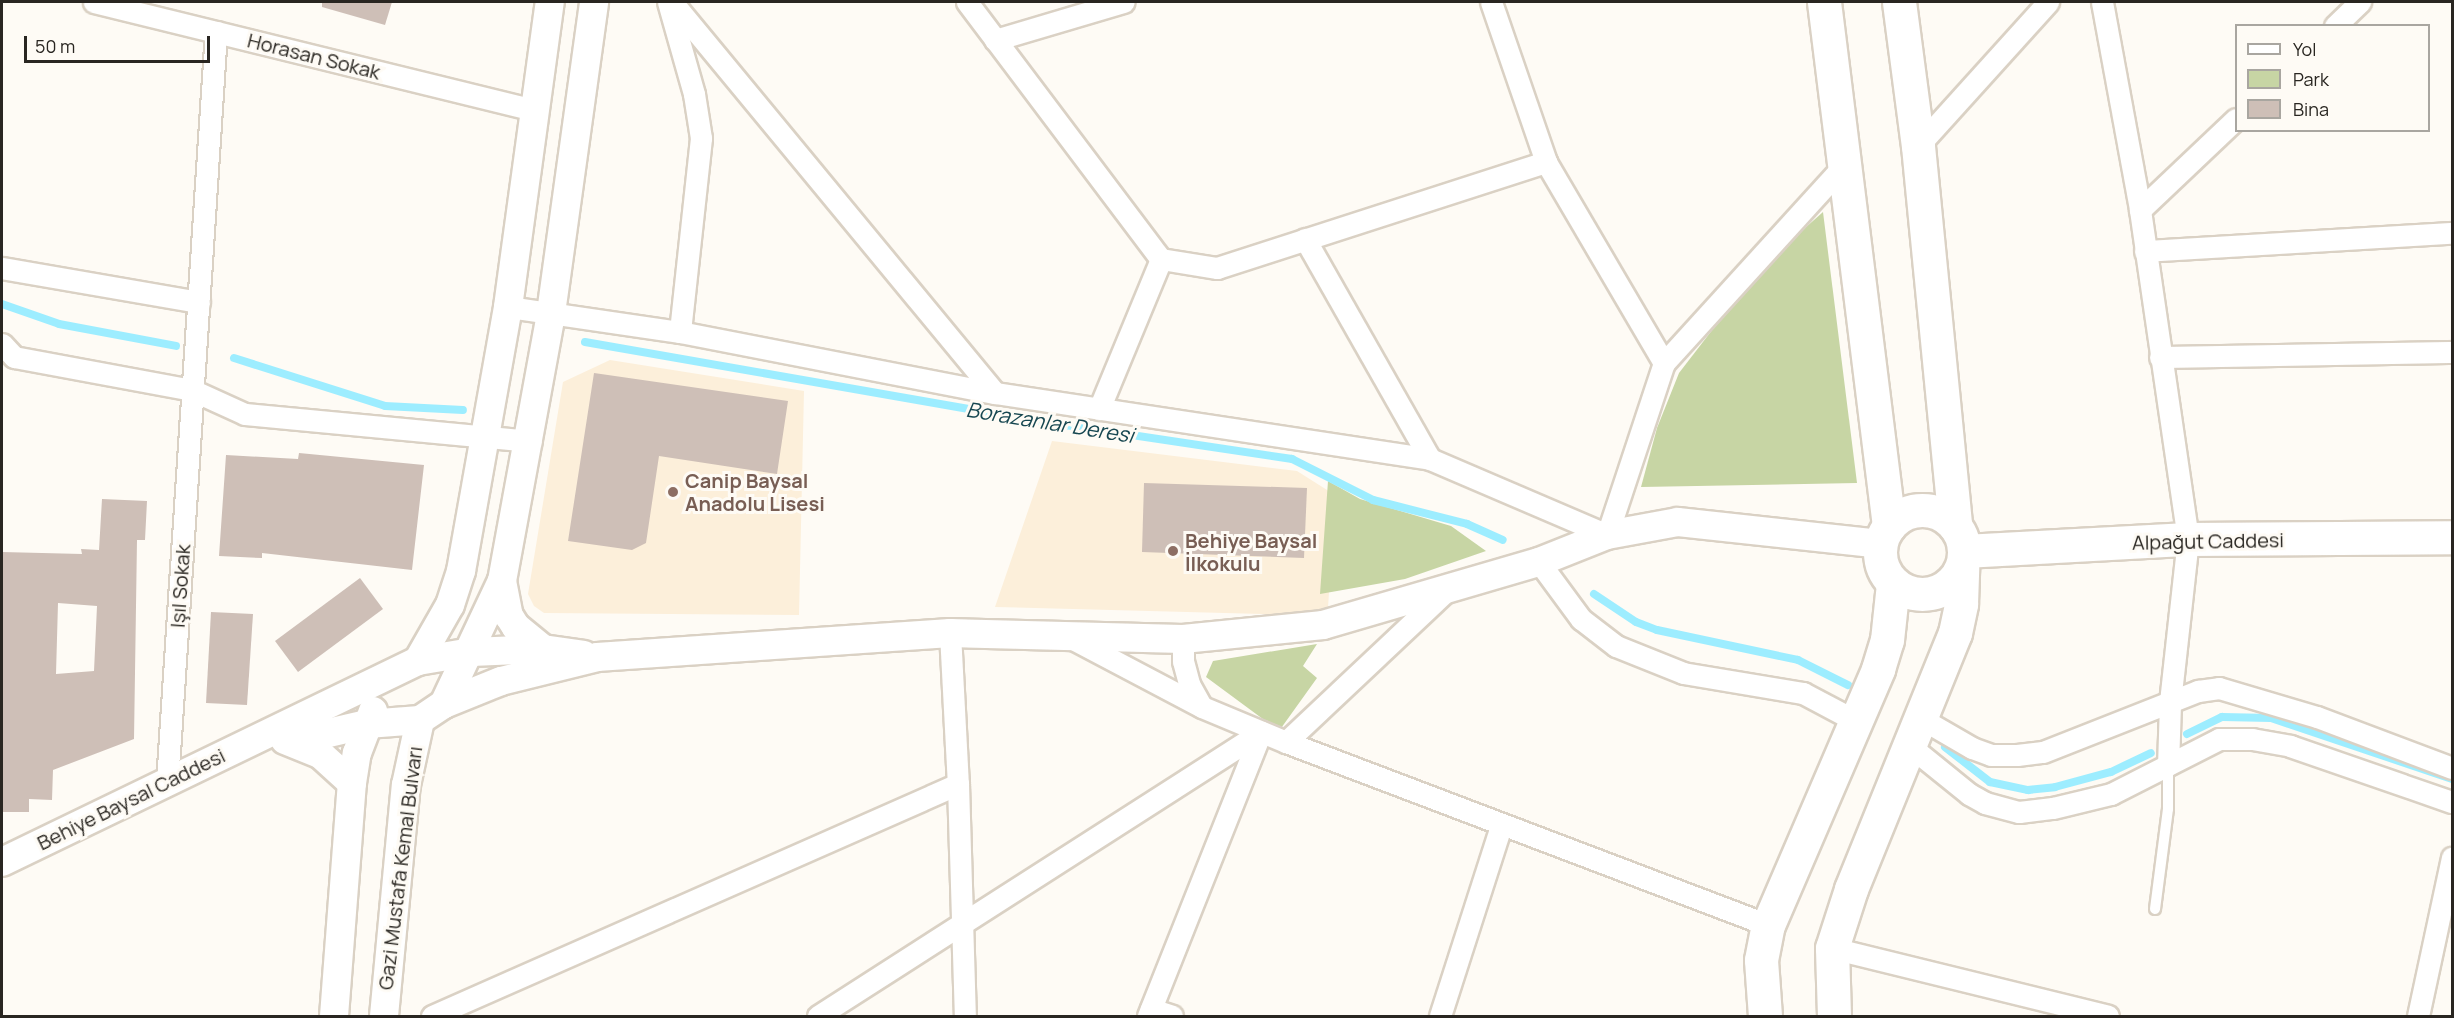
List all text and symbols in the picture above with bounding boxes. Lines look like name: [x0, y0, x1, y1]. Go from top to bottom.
scale bar: [27, 24, 213, 62]
legend: [2235, 24, 2430, 132]
street label: Horasan Sokak: [245, 28, 383, 84]
text: 50 m: [35, 34, 75, 58]
text: Yol: [2293, 37, 2316, 61]
text: Park: [2293, 67, 2329, 91]
text: Bina: [2293, 97, 2329, 121]
water label: Borazanlar Deresi: [965, 396, 1135, 448]
place label: Canip Baysal Anadolu Lisesi: [685, 468, 825, 515]
marker: Canip Baysal Anadolu Lisesi: [666, 485, 680, 499]
place label: Behiye Baysal İlkokulu: [1185, 528, 1317, 575]
street label: Alpağut Caddesi: [2132, 528, 2284, 554]
street label: Işıl Sokak: [165, 543, 195, 629]
marker: Behiye Baysal İlkokulu: [1166, 544, 1180, 558]
street label: Behiye Baysal Caddesi: [33, 743, 229, 855]
street label: Gazi Mustafa Kemal Bulvarı: [373, 745, 427, 991]

